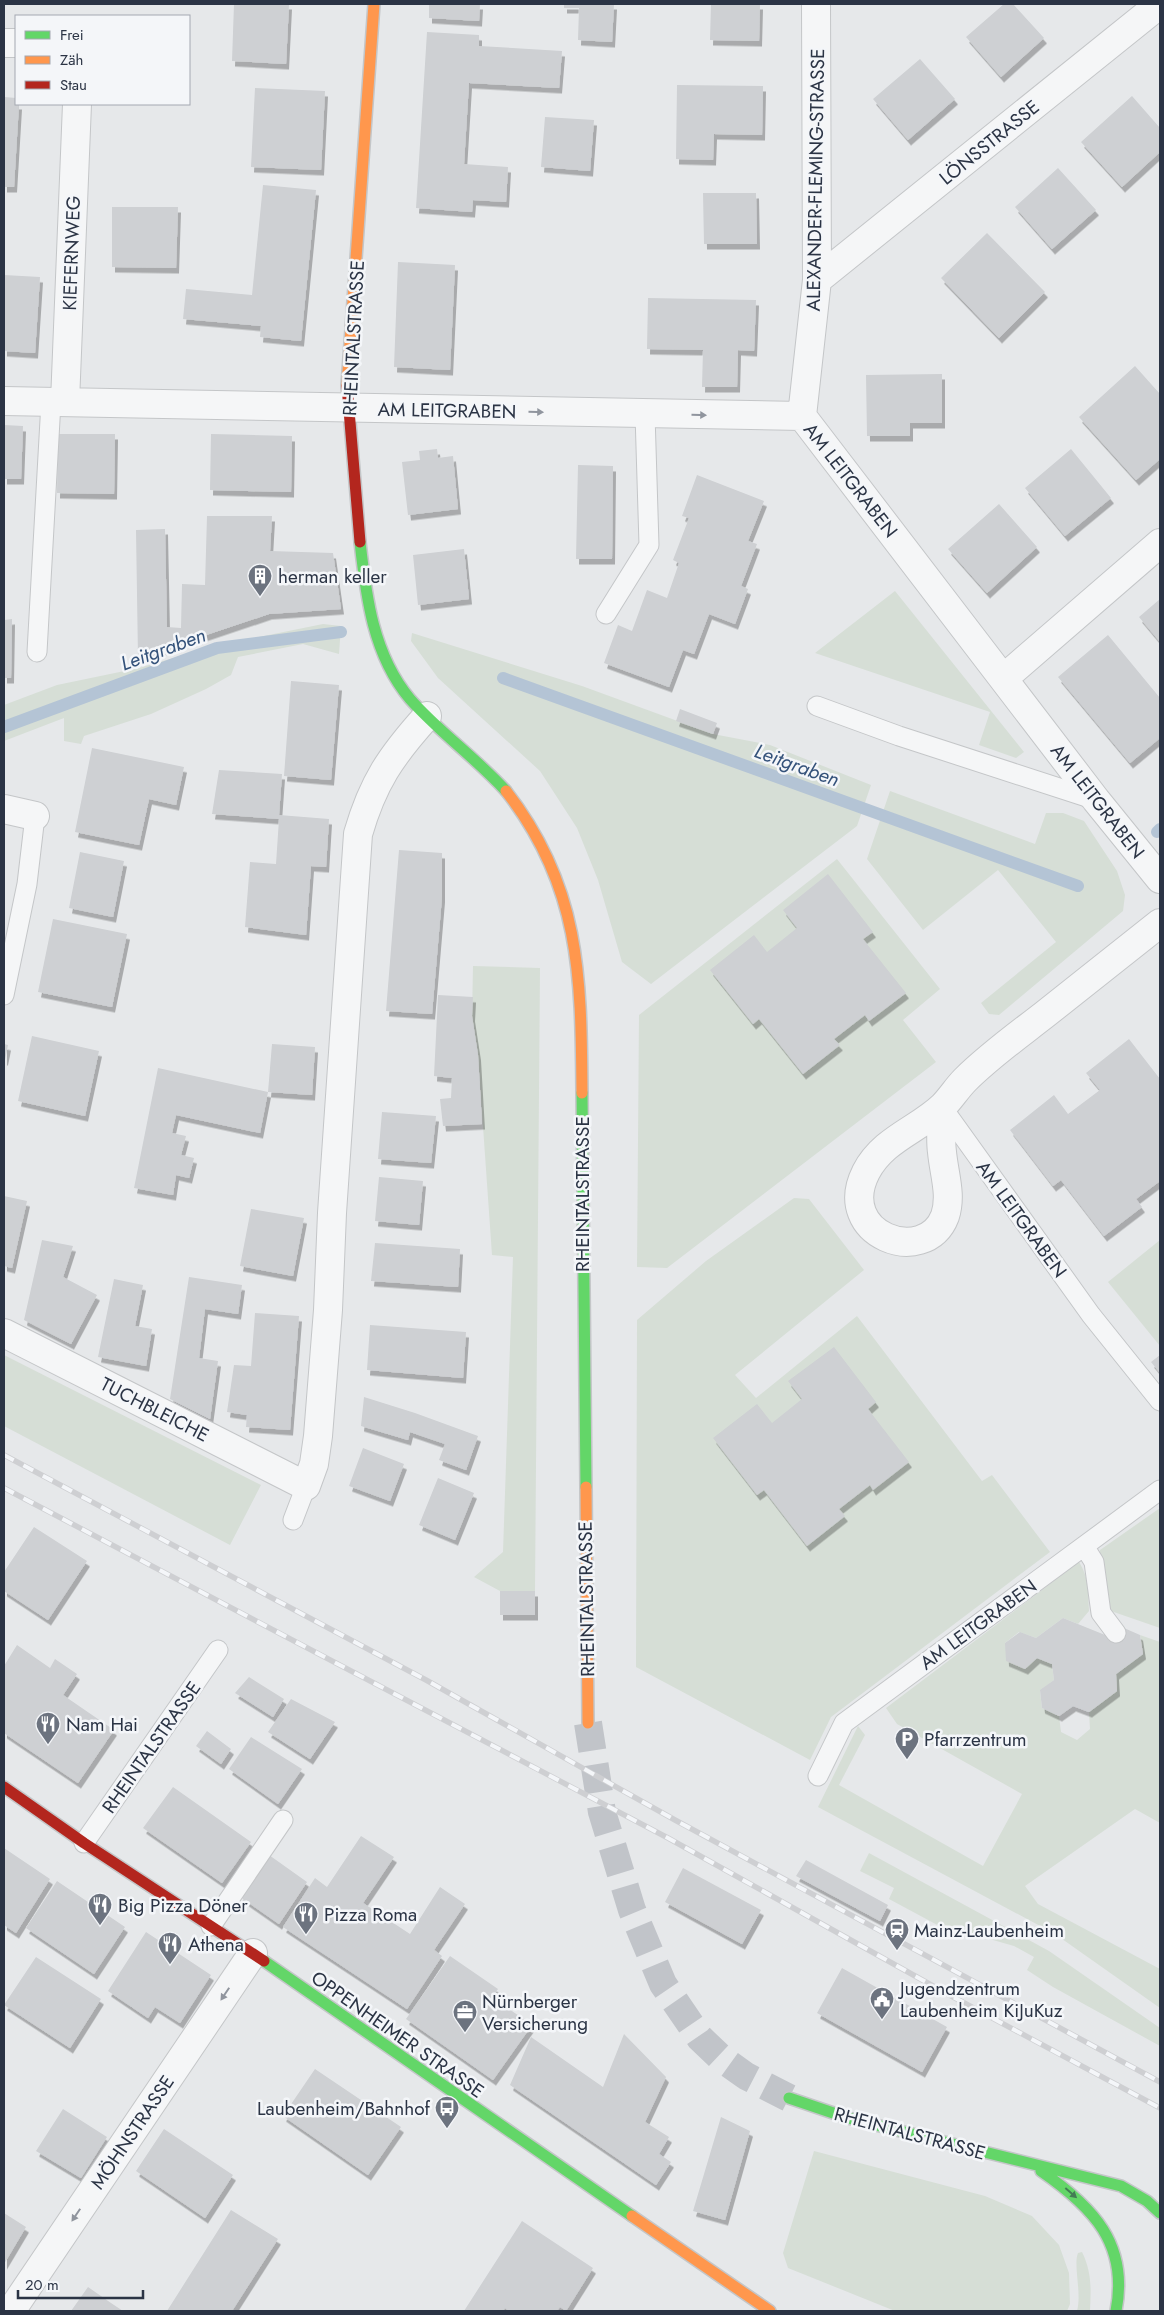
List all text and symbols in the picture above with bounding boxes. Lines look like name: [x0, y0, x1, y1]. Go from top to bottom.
legend: [15, 15, 190, 105]
text: Frei: [60, 24, 84, 46]
street label: ALEXANDER-FLEMING-STRASSE: [800, 48, 831, 312]
text: Zäh: [60, 49, 83, 71]
text: Stau: [60, 74, 87, 96]
street label: LÖNSSTRASSE: [933, 94, 1045, 191]
street label: KIEFERNWEG: [56, 195, 87, 311]
street label: RHEINTALSTRASSE: [336, 260, 371, 417]
street label: AM LEITGRABEN: [377, 396, 517, 425]
one-way arrow: [528, 408, 544, 416]
one-way arrow: [691, 412, 707, 420]
street label: AM LEITGRABEN: [797, 417, 904, 543]
building icon: herman keller: [247, 563, 273, 597]
place label: herman keller: [278, 563, 387, 590]
water label: Leitgraben: [117, 621, 210, 678]
water label: Leitgraben: [750, 737, 843, 794]
street label: AM LEITGRABEN: [1044, 738, 1151, 864]
street label: RHEINTALSTRASSE: [569, 1116, 596, 1272]
street label: AM LEITGRABEN: [970, 1155, 1073, 1283]
street label: TUCHBLEICHE: [96, 1370, 214, 1448]
street label: RHEINTALSTRASSE: [572, 1521, 601, 1677]
street label: AM LEITGRABEN: [914, 1573, 1042, 1676]
street label: RHEINTALSTRASSE: [96, 1676, 207, 1819]
restaurant icon: Nam Hai: [35, 1711, 61, 1745]
place label: Nam Hai: [66, 1711, 138, 1738]
parking icon: Pfarrzentrum: [894, 1726, 920, 1760]
place label: Pfarrzentrum: [924, 1726, 1027, 1753]
restaurant icon: Big Pizza Döner: [87, 1892, 113, 1926]
place label: Big Pizza Döner: [118, 1892, 248, 1919]
restaurant icon: Pizza Roma: [293, 1901, 319, 1935]
place label: Pizza Roma: [324, 1901, 417, 1928]
station icon: Mainz-Laubenheim: [884, 1917, 910, 1951]
place label: Mainz-Laubenheim: [914, 1917, 1064, 1944]
restaurant icon: Athena: [157, 1931, 183, 1965]
place label: Athena: [188, 1931, 244, 1958]
street label: OPPENHEIMER STRASSE: [306, 1964, 490, 2104]
place label: Jugendzentrum Laubenheim KiJuKuz: [897, 1975, 1063, 2024]
public building icon: Jugendzentrum Laubenheim KiJuKuz: [869, 1986, 895, 2020]
one-way arrow: [220, 1987, 230, 2000]
place label: Nürnberger Versicherung: [482, 1988, 588, 2037]
office icon: Nürnberger Versicherung: [452, 1999, 478, 2033]
street label: MÖHNSTRASSE: [84, 2070, 181, 2195]
place label: Laubenheim/Bahnhof: [257, 2095, 431, 2122]
bus stop icon: Laubenheim/Bahnhof: [434, 2095, 460, 2129]
street label: RHEINTALSTRASSE: [831, 2100, 989, 2167]
one-way arrow: [1065, 2187, 1077, 2198]
one-way arrow: [71, 2209, 81, 2222]
scale bar: [18, 2268, 142, 2300]
text: 20 m: [25, 2274, 59, 2296]

